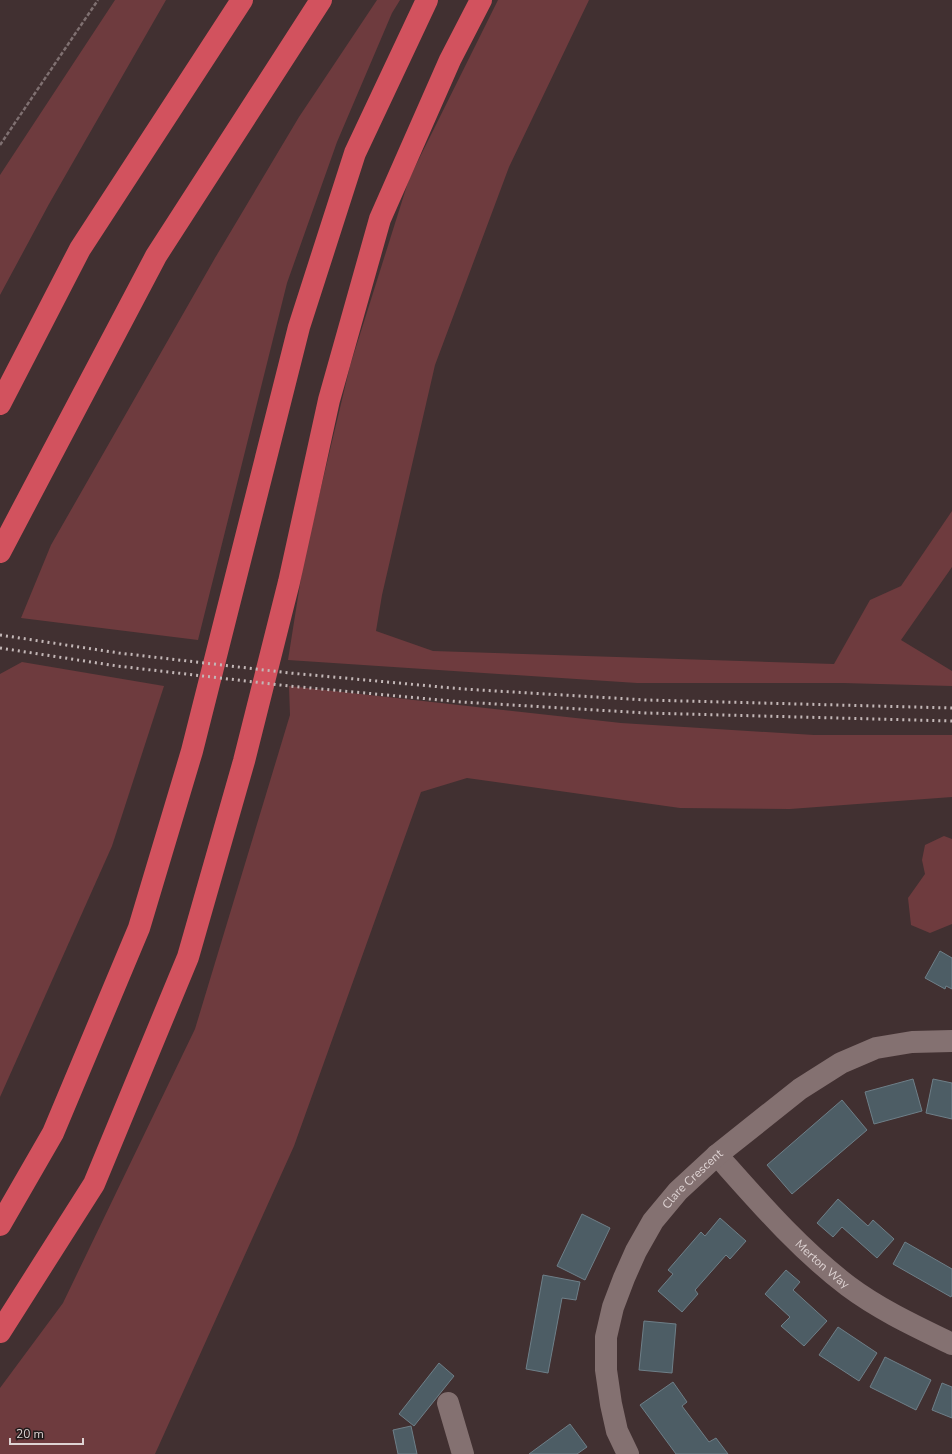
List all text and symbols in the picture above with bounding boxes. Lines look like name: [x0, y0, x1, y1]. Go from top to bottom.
street label: Clare Crescent: [658, 1145, 727, 1212]
street label: Merton Way: [792, 1236, 853, 1293]
scale bar: [10, 1420, 83, 1446]
text: 20 m: [16, 1426, 44, 1442]

